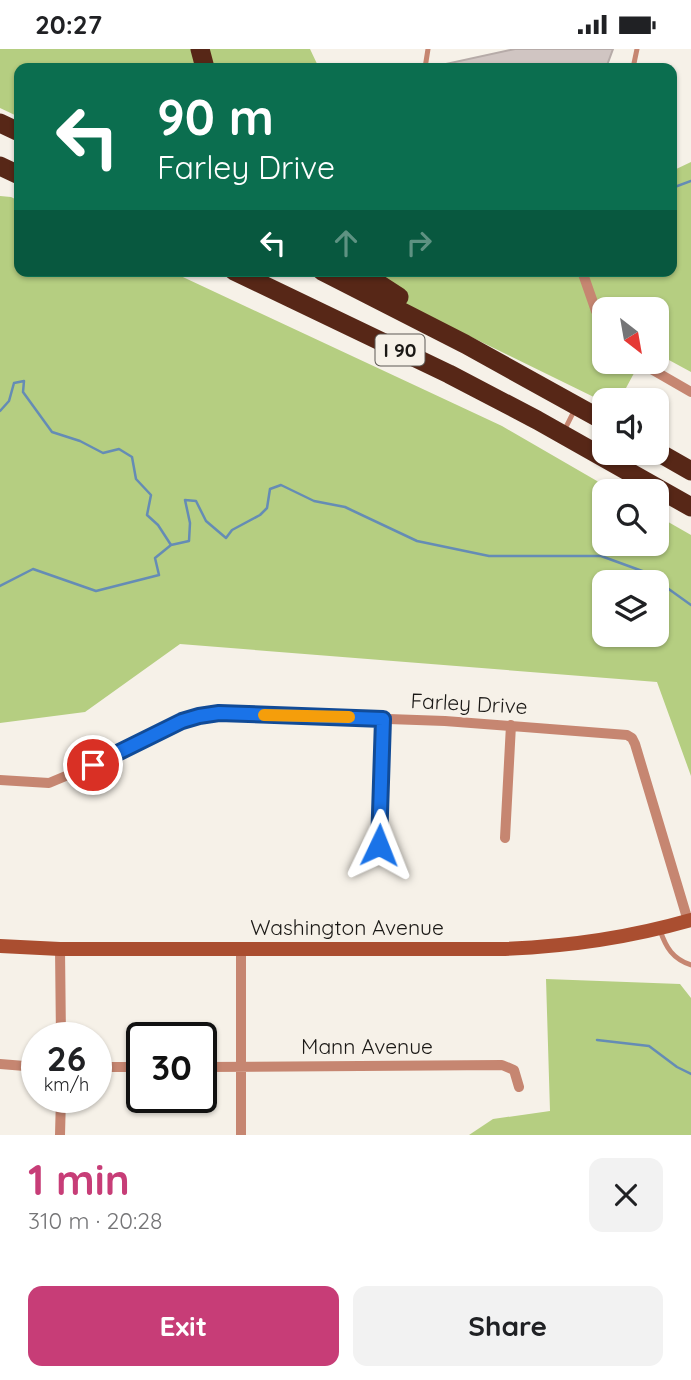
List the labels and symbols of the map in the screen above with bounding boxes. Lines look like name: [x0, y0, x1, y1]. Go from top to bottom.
north arrow: [592, 297, 668, 375]
road number: I 90: [376, 335, 424, 365]
street label: Farley Drive: [410, 687, 528, 719]
pin: [63, 735, 123, 795]
position arrow: [342, 808, 416, 882]
street label: Washington Avenue: [250, 914, 444, 940]
speed limit sign: 30: [126, 1022, 217, 1113]
street label: Mann Avenue: [301, 1033, 433, 1059]

